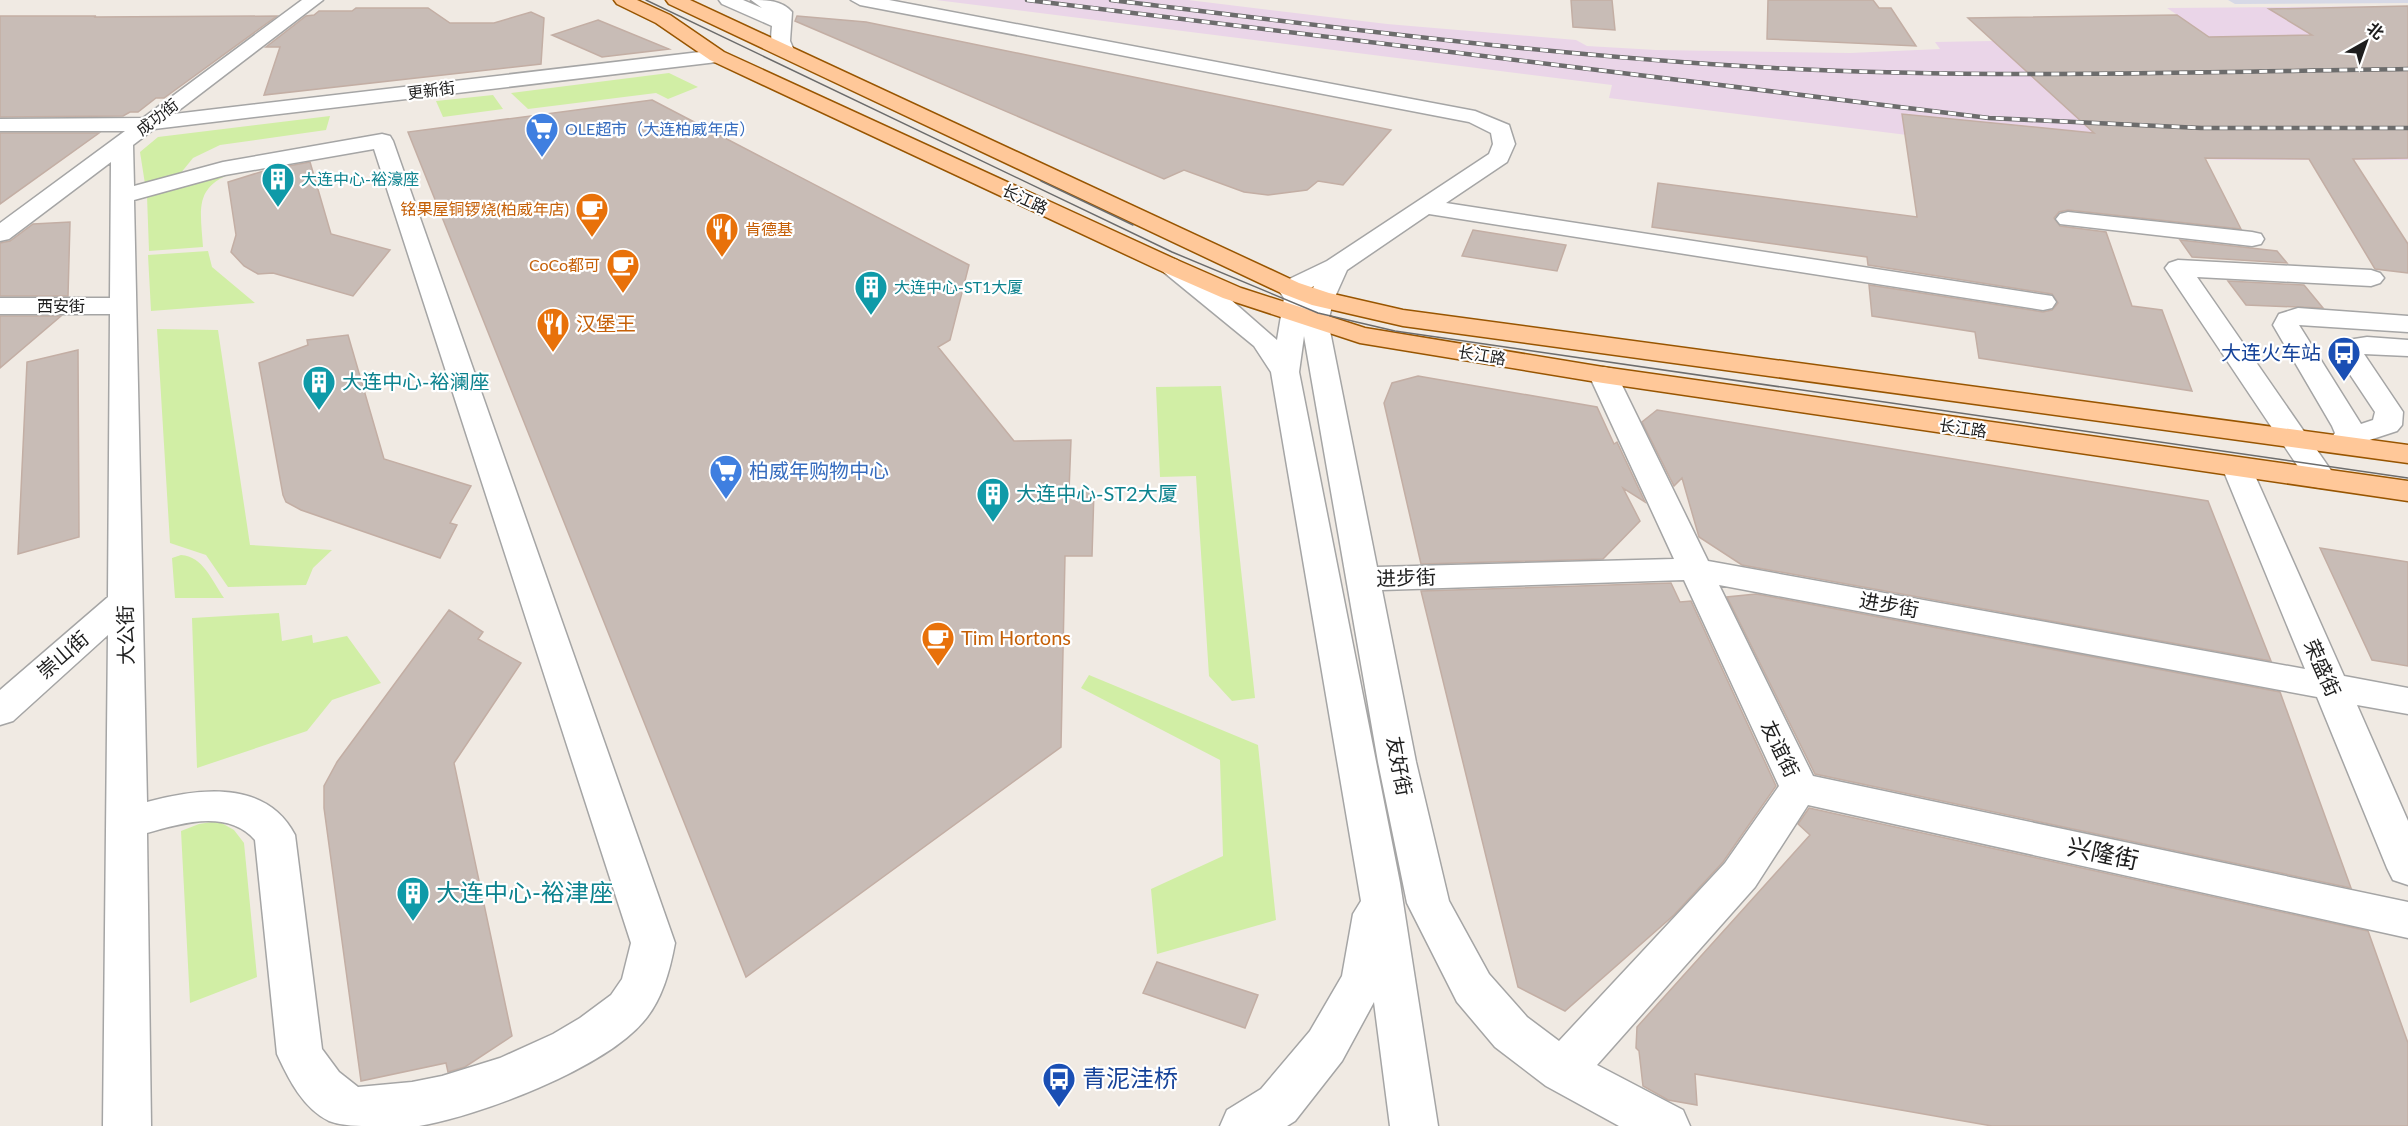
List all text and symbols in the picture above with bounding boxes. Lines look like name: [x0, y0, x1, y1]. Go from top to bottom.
north arrow: [2336, 12, 2396, 72]
text: 北: [2364, 18, 2388, 43]
street label: 更新街: [406, 77, 456, 102]
street label: 成功街: [132, 94, 181, 139]
supermarket icon: OLE超市（大连柏威年店）: [524, 111, 560, 158]
place label: OLE超市（大连柏威年店）: [565, 119, 755, 138]
building icon: 大连中心-裕濠座: [260, 161, 296, 208]
place label: 大连中心-裕濠座: [301, 169, 419, 188]
street label: 长江路: [999, 180, 1051, 217]
cafe icon: 铭果屋铜锣烧(柏威年店): [574, 191, 610, 238]
place label: 铭果屋铜锣烧(柏威年店): [400, 199, 569, 218]
restaurant icon: 肯德基: [704, 211, 740, 258]
place label: 肯德基: [745, 219, 793, 238]
cafe icon: CoCo都可: [605, 247, 641, 294]
place label: CoCo都可: [529, 255, 600, 274]
building icon: 大连中心-ST1大厦: [853, 269, 889, 316]
place label: 大连中心-ST1大厦: [894, 277, 1023, 296]
street label: 西安街: [37, 296, 85, 315]
restaurant icon: 汉堡王: [535, 306, 571, 353]
place label: 汉堡王: [576, 311, 636, 335]
bus stop icon: 大连火车站: [2326, 335, 2362, 382]
place label: 大连火车站: [2221, 340, 2321, 364]
street label: 长江路: [1457, 341, 1507, 368]
building icon: 大连中心-裕澜座: [301, 364, 337, 411]
place label: 大连中心-裕澜座: [342, 369, 489, 393]
street label: 长江路: [1938, 415, 1988, 440]
supermarket icon: 柏威年购物中心: [708, 453, 744, 500]
place label: 柏威年购物中心: [749, 458, 889, 482]
building icon: 大连中心-ST2大厦: [975, 476, 1011, 523]
place label: 大连中心-ST2大厦: [1016, 481, 1178, 505]
street label: 进步街: [1376, 564, 1436, 590]
street label: 进步街: [1858, 587, 1921, 621]
street label: 大公街: [112, 605, 138, 665]
cafe icon: Tim Hortons: [920, 620, 956, 667]
place label: Tim Hortons: [961, 625, 1071, 649]
street label: 崇山街: [32, 626, 93, 683]
street label: 荣盛街: [2300, 635, 2346, 700]
street label: 友谊街: [1757, 716, 1805, 781]
street label: 友好街: [1382, 734, 1417, 798]
street label: 兴隆街: [2065, 831, 2142, 874]
building icon: 大连中心-裕津座: [395, 875, 431, 922]
place label: 大连中心-裕津座: [436, 877, 613, 906]
bus stop icon: 青泥洼桥: [1041, 1061, 1077, 1108]
place label: 青泥洼桥: [1082, 1063, 1178, 1092]

